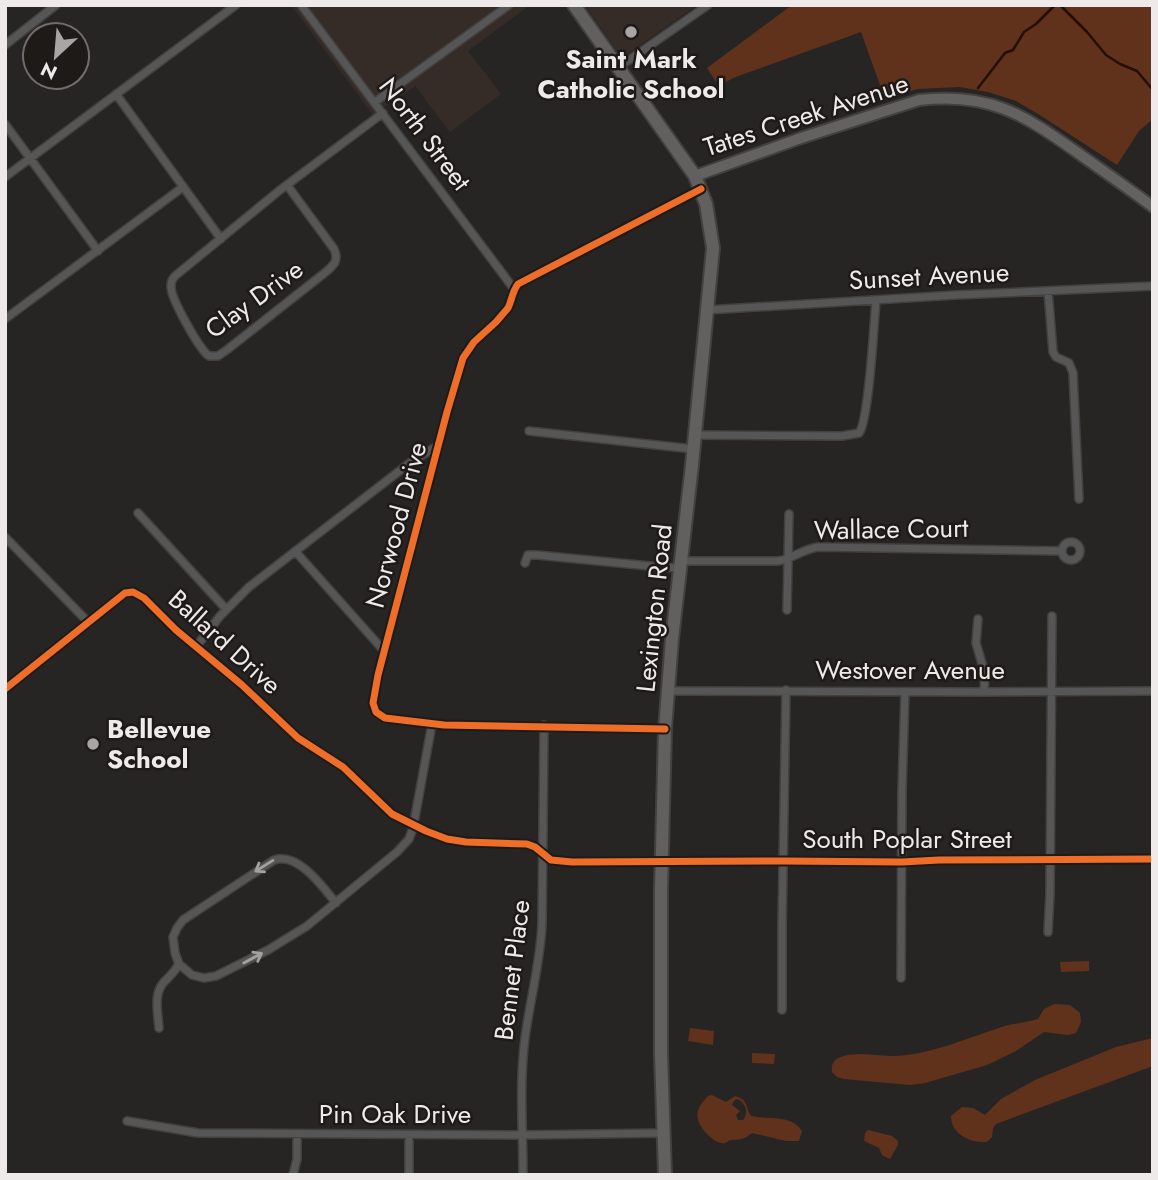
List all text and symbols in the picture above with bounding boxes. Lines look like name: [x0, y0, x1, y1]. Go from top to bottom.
north arrow: [21, 21, 91, 91]
marker: Saint Mark Catholic School: [623, 24, 639, 40]
place label: Saint Mark Catholic School: [537, 40, 725, 108]
text: N: [36, 55, 61, 86]
street label: Tates Creek Avenue: [699, 64, 913, 166]
street label: North Street: [370, 69, 481, 199]
street label: Clay Drive: [197, 250, 311, 348]
street label: Sunset Avenue: [848, 253, 1010, 299]
street label: Norwood Drive: [356, 438, 436, 612]
street label: Wallace Court: [813, 509, 969, 549]
street label: Lexington Road: [626, 522, 682, 694]
street label: Ballard Drive: [160, 581, 290, 703]
street label: Westover Avenue: [815, 651, 1005, 689]
place label: Bellevue School: [107, 710, 211, 778]
marker: Bellevue School: [85, 736, 101, 752]
street label: South Poplar Street: [802, 820, 1013, 858]
one-way arrow: [255, 859, 274, 874]
street label: Bennet Place: [485, 898, 539, 1042]
one-way arrow: [242, 951, 262, 965]
street label: Pin Oak Drive: [319, 1095, 471, 1133]

